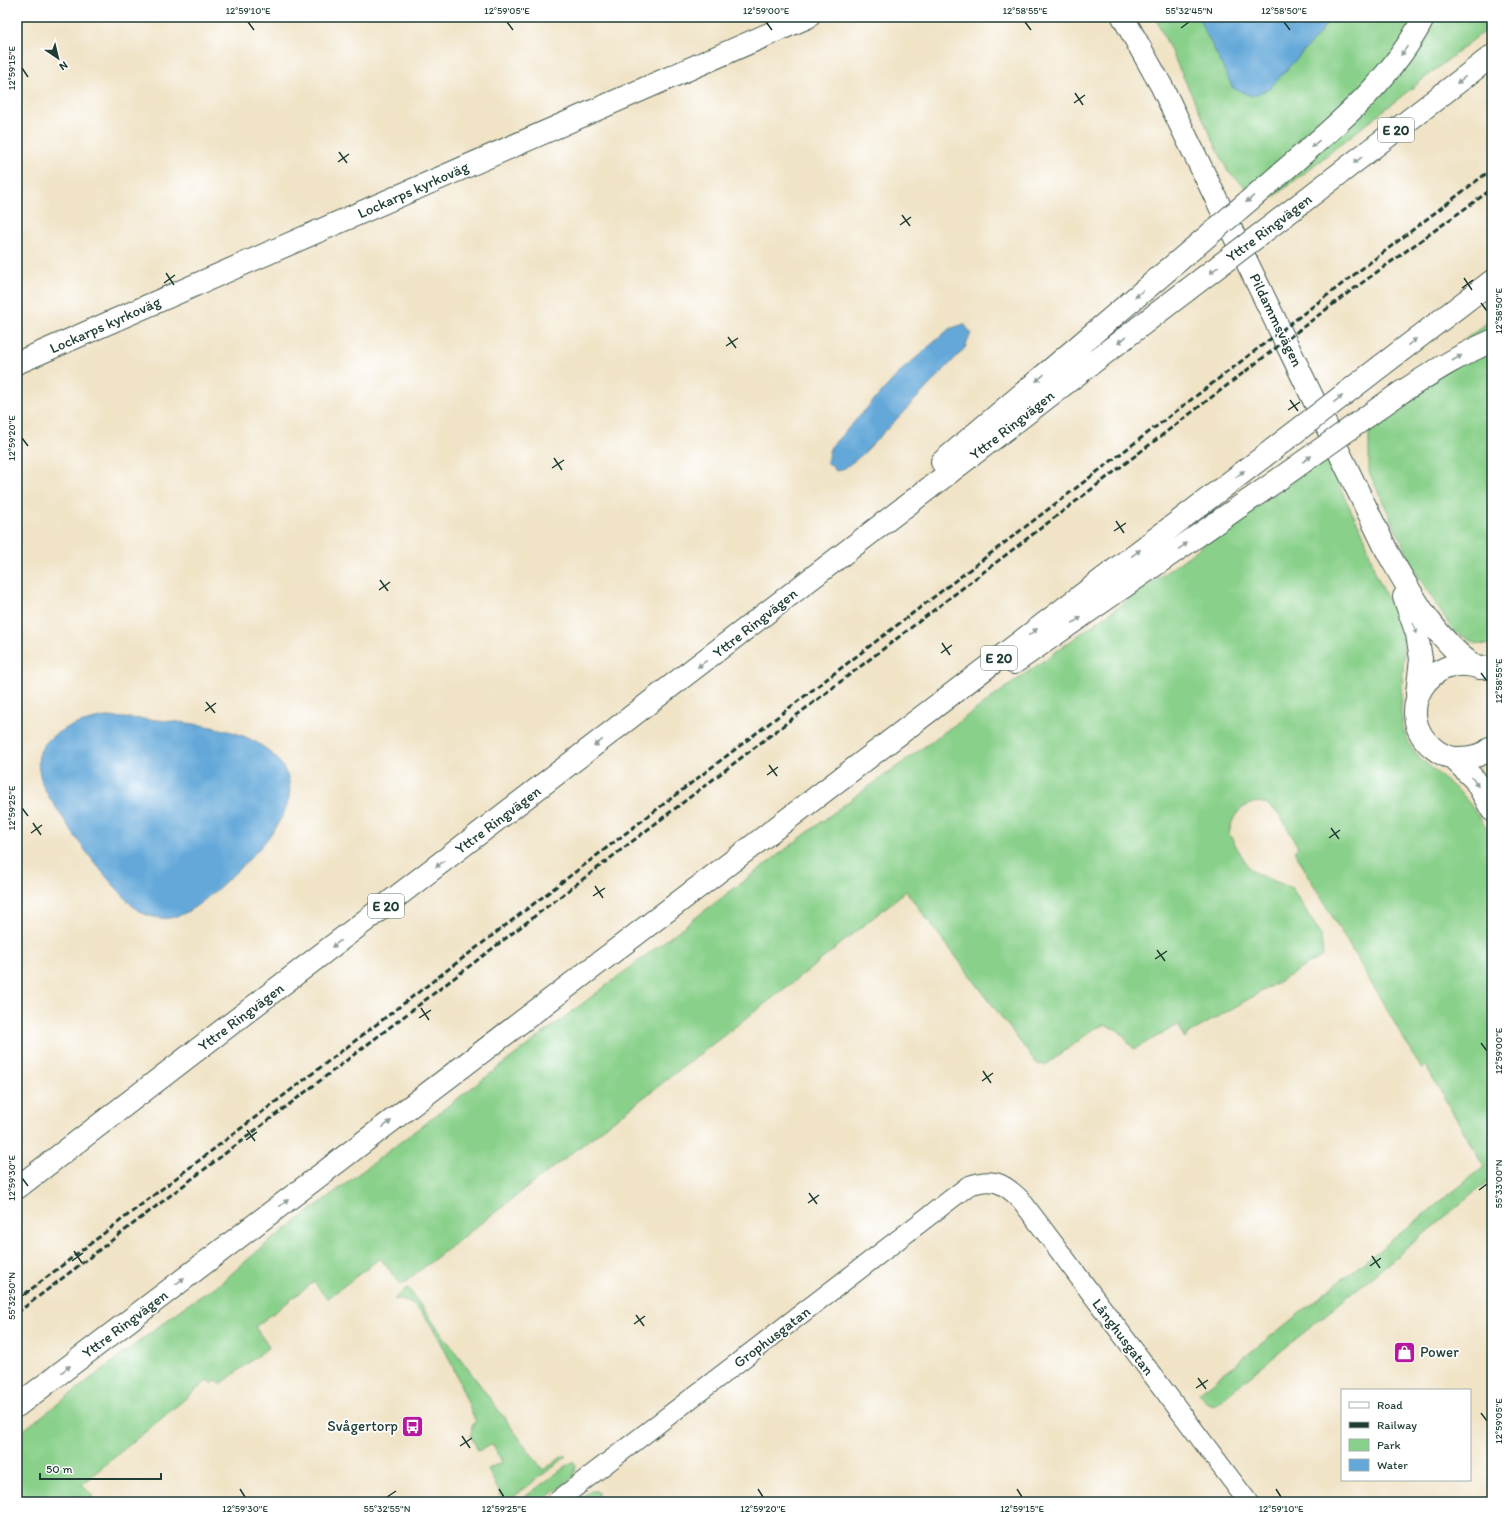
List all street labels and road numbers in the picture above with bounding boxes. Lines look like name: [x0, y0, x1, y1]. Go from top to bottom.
road number: E 20: [1378, 118, 1414, 142]
street label: Lockarps kyrkoväg: [355, 157, 472, 223]
street label: Yttre Ringvägen: [1223, 190, 1316, 266]
street label: Pildammsvägen: [1246, 270, 1306, 370]
street label: Lockarps kyrkoväg: [47, 292, 164, 358]
street label: Yttre Ringvägen: [966, 386, 1058, 464]
street label: Yttre Ringvägen: [709, 584, 801, 662]
road number: E 20: [981, 646, 1017, 670]
street label: Yttre Ringvägen: [452, 782, 545, 858]
road number: E 20: [368, 894, 404, 918]
street label: Yttre Ringvägen: [195, 979, 288, 1055]
street label: Yttre Ringvägen: [79, 1286, 172, 1362]
street label: Långhusgatan: [1088, 1295, 1158, 1379]
street label: Grophusgatan: [730, 1302, 814, 1372]

